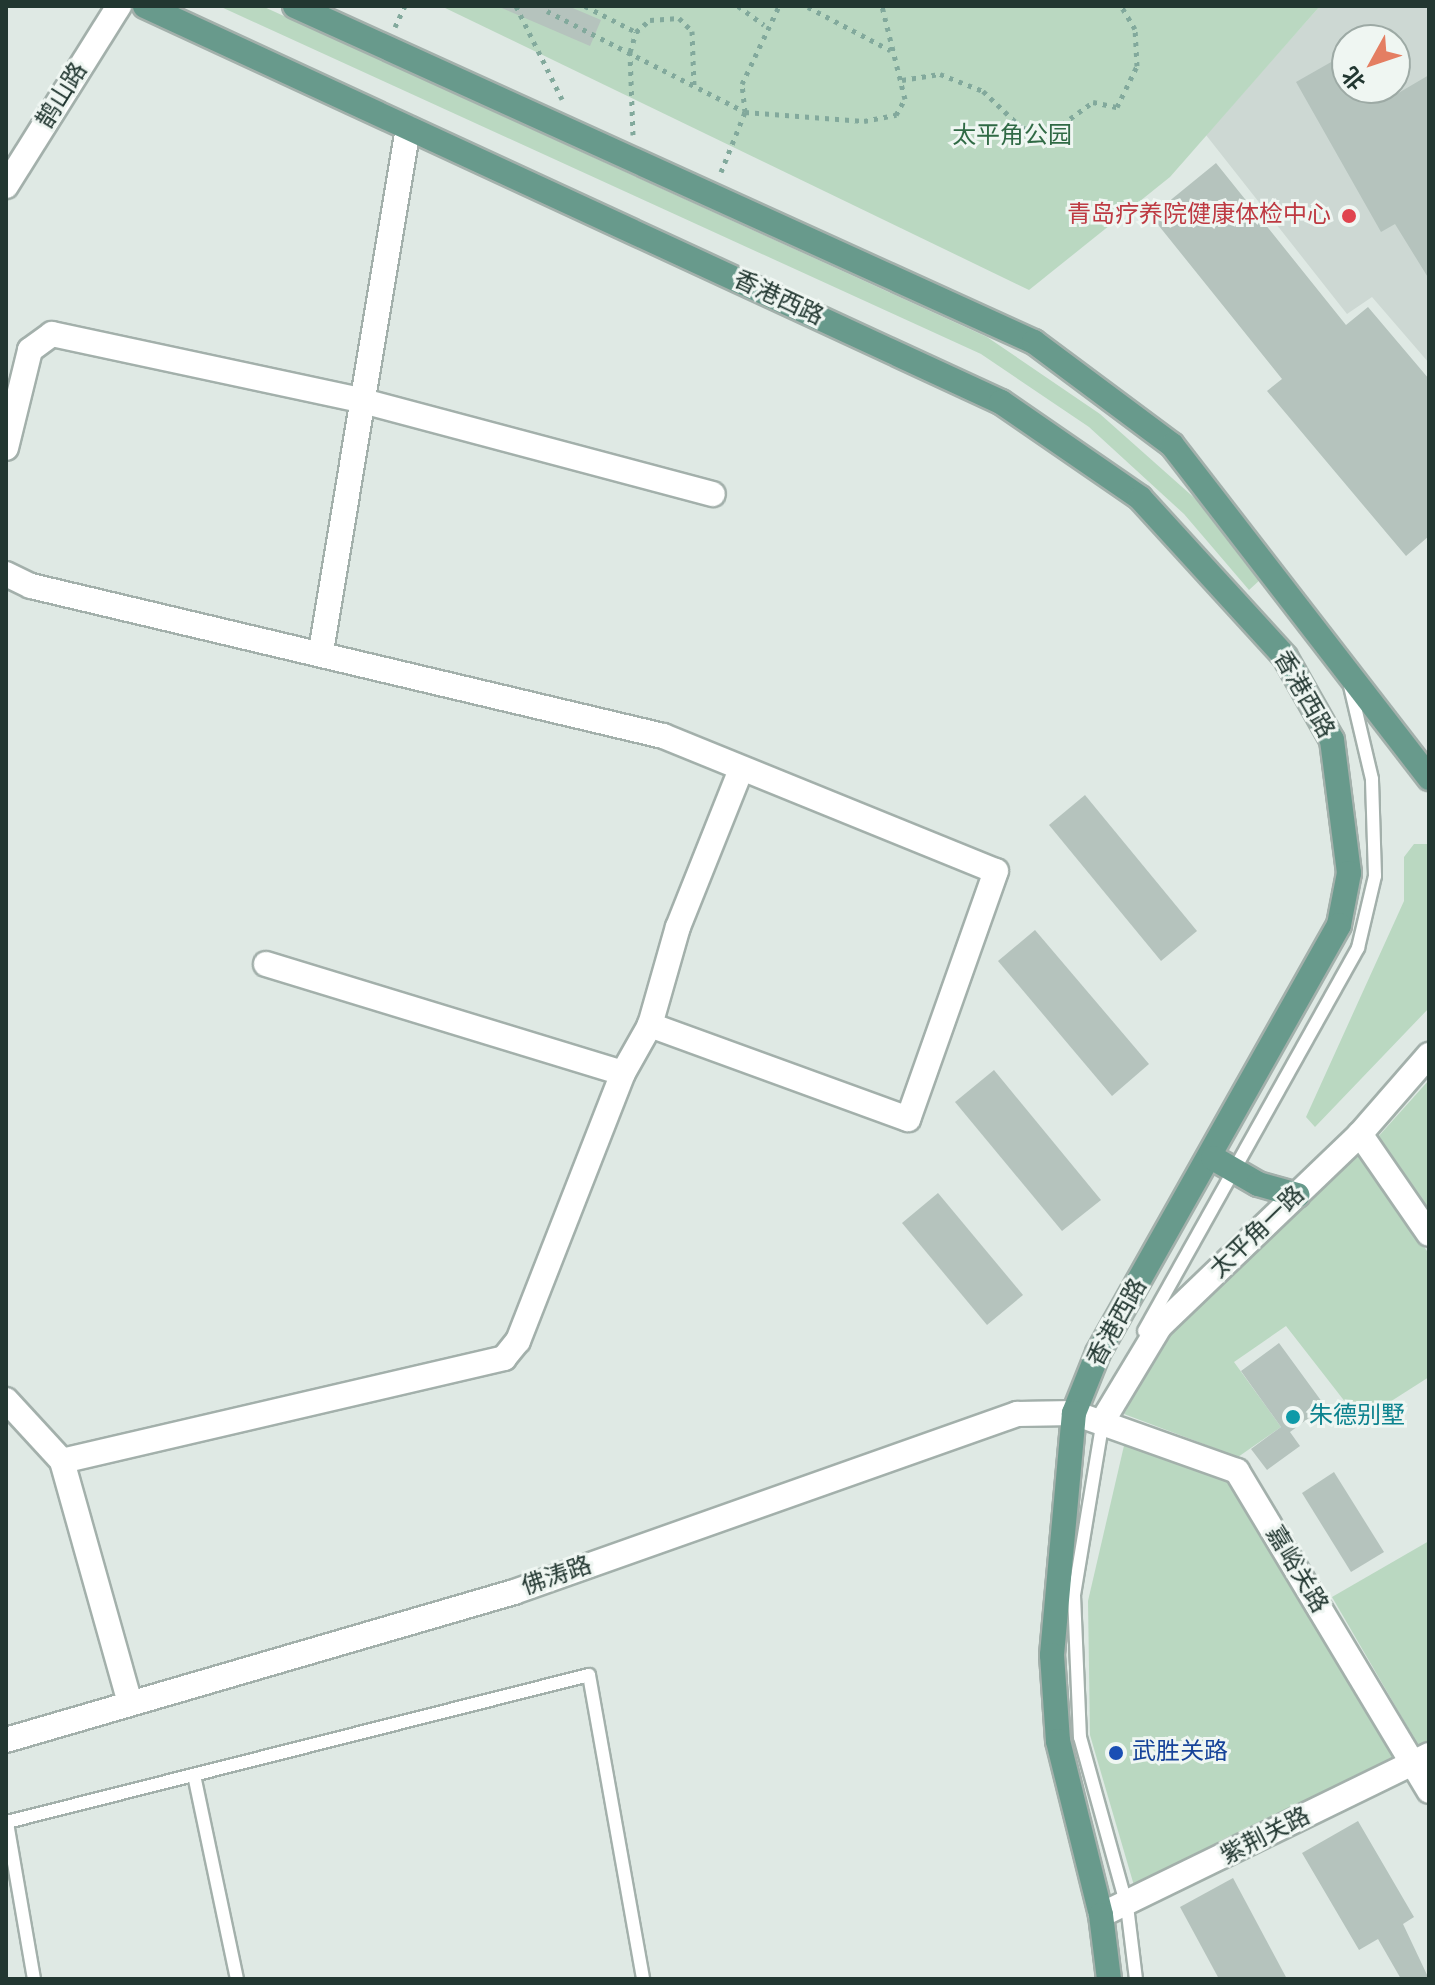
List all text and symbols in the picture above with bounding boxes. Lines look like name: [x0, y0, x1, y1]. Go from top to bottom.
north arrow: [1331, 24, 1411, 104]
street label: 鹊山路: [32, 58, 94, 134]
text: 北: [1339, 63, 1370, 94]
park label: 太平角公园: [952, 123, 1072, 151]
place label: 青岛疗养院健康体检中心: [1067, 202, 1331, 230]
marker: 青岛疗养院健康体检中心: [1338, 205, 1360, 227]
street label: 香港西路: [728, 266, 828, 332]
street label: 香港西路: [1267, 646, 1339, 744]
street label: 太平角一路: [1205, 1181, 1311, 1285]
street label: 香港西路: [1082, 1274, 1154, 1372]
place label: 朱德别墅: [1309, 1403, 1405, 1431]
marker: 朱德别墅: [1284, 1408, 1302, 1426]
street label: 嘉峪关路: [1259, 1521, 1333, 1619]
street label: 佛涛路: [518, 1552, 596, 1602]
place label: 武胜关路: [1132, 1739, 1228, 1767]
marker: 武胜关路: [1107, 1744, 1125, 1762]
street label: 紫荆关路: [1217, 1802, 1315, 1872]

